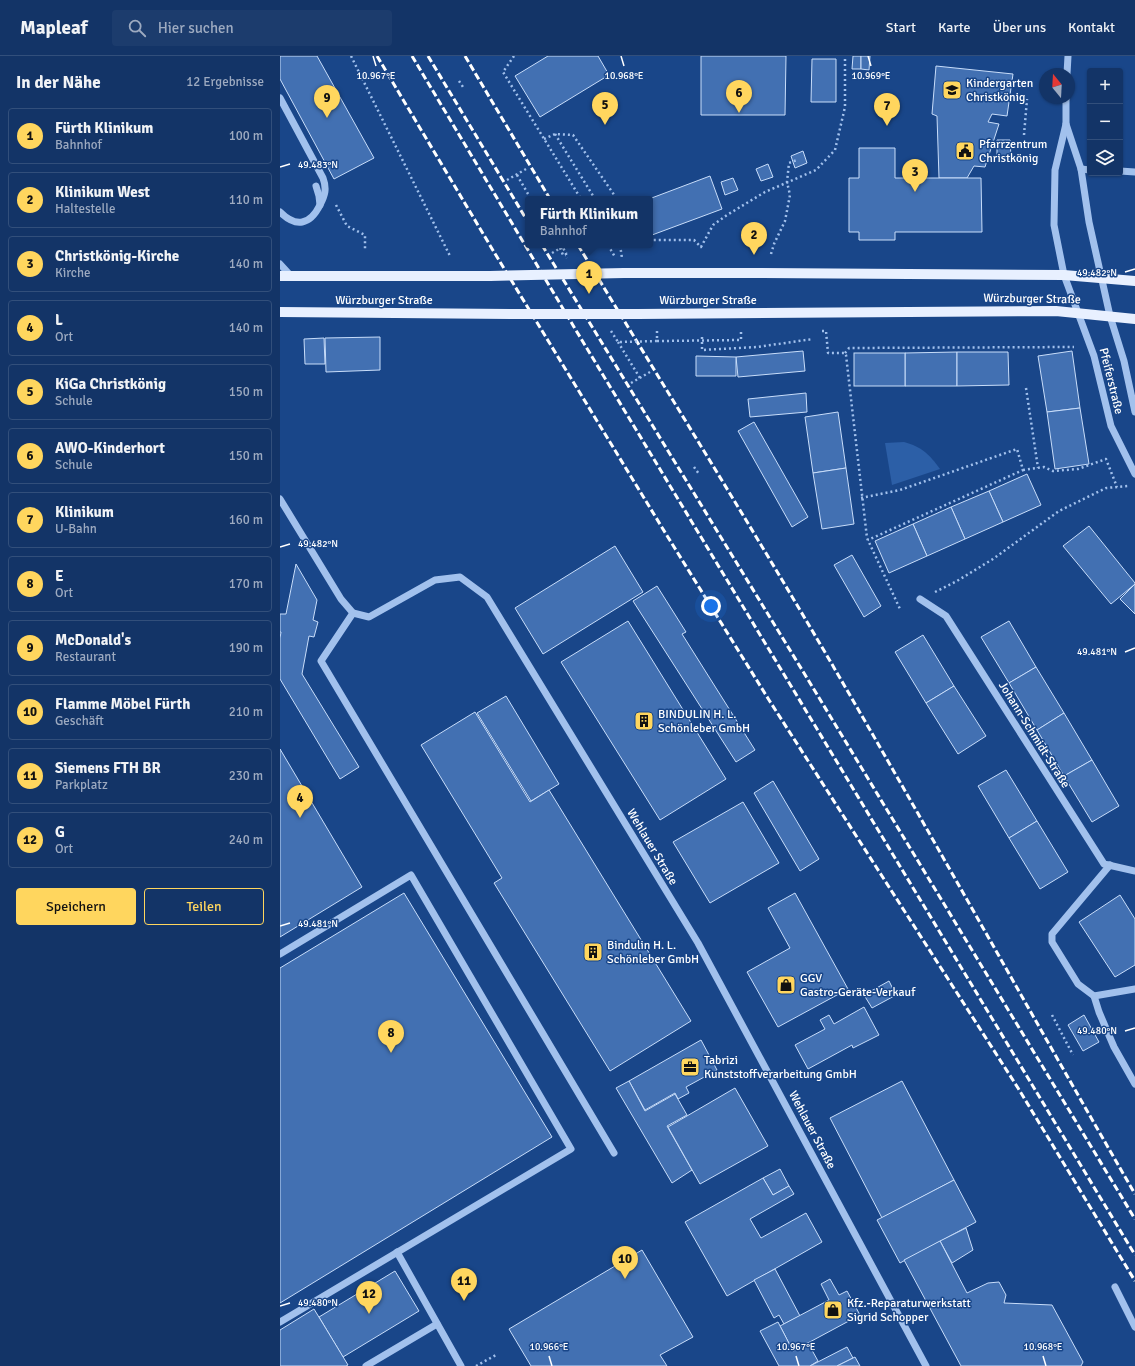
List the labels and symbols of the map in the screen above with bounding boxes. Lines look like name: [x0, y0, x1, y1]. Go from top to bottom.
north arrow: [1039, 68, 1075, 104]
text: 10.967°E: [357, 70, 396, 82]
text: 10.968°E: [605, 70, 644, 82]
text: 10.969°E: [852, 70, 891, 82]
place label: Kindergarten Christkönig: [966, 76, 1033, 105]
school or university icon: Kindergarten Christkönig: [941, 79, 963, 101]
pin: 6: [726, 80, 752, 113]
pin: 9: [314, 85, 340, 118]
pin: 5: [592, 92, 618, 125]
pin: 7: [874, 93, 900, 126]
place label: Pfarrzentrum Christkönig: [979, 137, 1047, 166]
public building icon: Pfarrzentrum Christkönig: [954, 140, 976, 162]
text: 49.483°N: [298, 159, 338, 171]
pin: 3: [902, 159, 928, 192]
pin: 2: [741, 222, 767, 255]
pin: 1: [576, 261, 602, 294]
text: 49.482°N: [1077, 267, 1117, 279]
street label: Würzburger Straße: [983, 291, 1081, 307]
street label: Würzburger Straße: [335, 293, 433, 308]
street label: Würzburger Straße: [659, 293, 757, 308]
street label: Pfeiferstraße: [1096, 346, 1126, 416]
text: 49.482°N: [298, 538, 338, 550]
your location: [701, 596, 721, 616]
text: 49.481°N: [1077, 646, 1117, 658]
street label: Johann-Schmidt-Straße: [995, 679, 1073, 791]
place label: BINDULIN H. L. Schönleber GmbH: [658, 707, 750, 736]
building icon: BINDULIN H. L. Schönleber GmbH: [633, 710, 655, 732]
pin: 4: [287, 785, 313, 818]
street label: Wehlauer Straße: [623, 806, 681, 888]
text: 49.481°N: [298, 918, 338, 930]
place label: Bindulin H. L. Schönleber GmbH: [607, 938, 699, 967]
building icon: Bindulin H. L. Schönleber GmbH: [582, 941, 604, 963]
place label: GGV Gastro-Geräte-Verkauf: [800, 971, 916, 1000]
shop icon: GGV Gastro-Geräte-Verkauf: [775, 974, 797, 996]
pin: 8: [378, 1020, 404, 1053]
text: 49.480°N: [1077, 1025, 1117, 1037]
place label: Tabrizi Kunststoffverarbeitung GmbH: [704, 1053, 857, 1082]
office icon: Tabrizi Kunststoffverarbeitung GmbH: [679, 1056, 701, 1078]
street label: Wehlauer Straße: [785, 1088, 839, 1172]
pin: 10: [612, 1246, 638, 1279]
pin: 11: [451, 1268, 477, 1301]
pin: 12: [356, 1281, 382, 1314]
place label: Kfz.-Reparaturwerkstatt Sigrid Schopper: [847, 1296, 971, 1325]
text: 49.480°N: [298, 1297, 338, 1309]
shop icon: Kfz.-Reparaturwerkstatt Sigrid Schopper: [822, 1299, 844, 1321]
text: 10.966°E: [530, 1341, 569, 1353]
text: 10.967°E: [777, 1341, 816, 1353]
text: 10.968°E: [1024, 1341, 1063, 1353]

